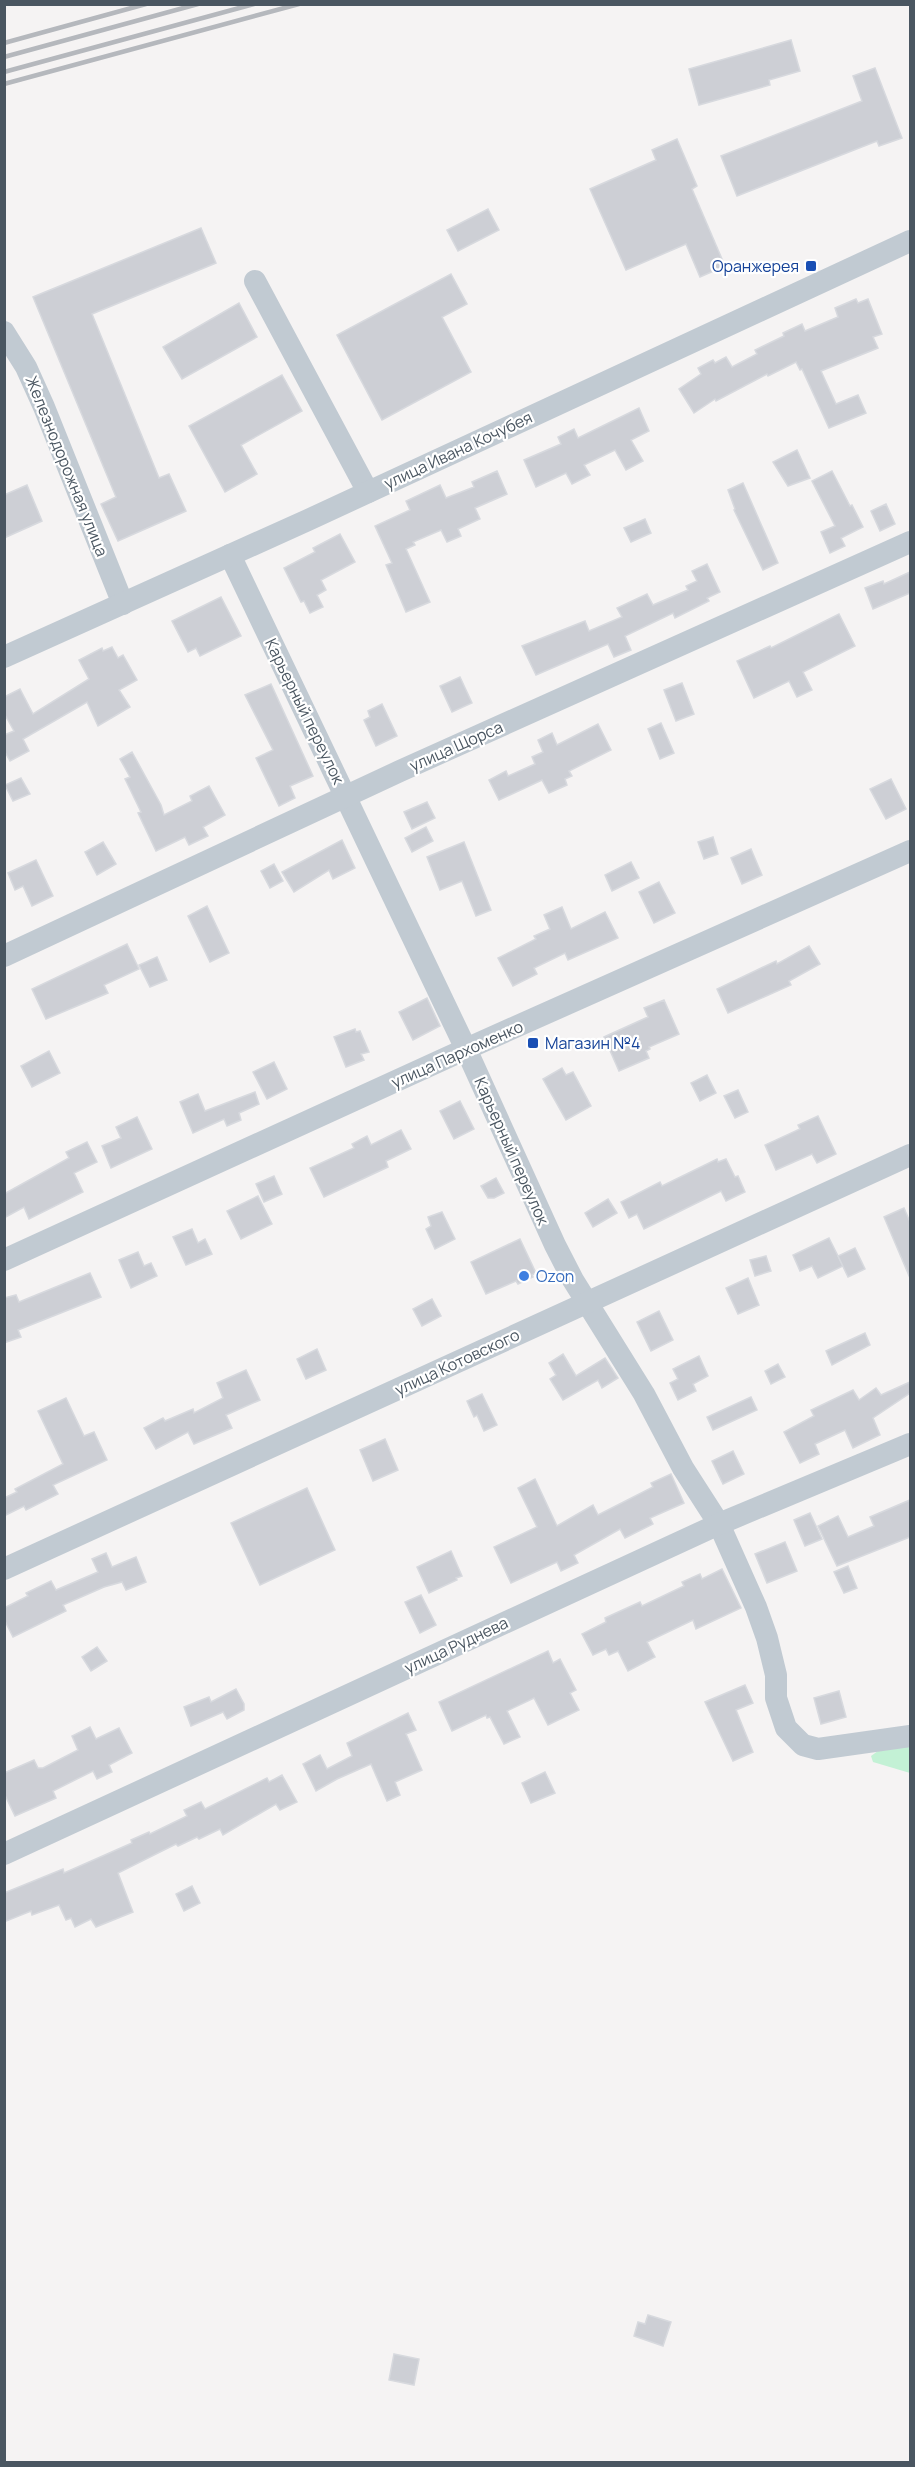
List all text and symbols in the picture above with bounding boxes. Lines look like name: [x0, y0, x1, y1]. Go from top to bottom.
place label: Оранжерея: [712, 255, 799, 277]
marker: Оранжерея: [804, 259, 818, 273]
street label: Железнодорожная улица: [21, 372, 113, 560]
street label: улица Ивана Кочубея: [380, 406, 536, 494]
street label: Карьерный переулок: [260, 634, 350, 788]
street label: улица Щорса: [406, 716, 506, 776]
street label: улица Пархоменко: [388, 1015, 526, 1093]
place label: Магазин №4: [545, 1032, 640, 1054]
marker: Магазин №4: [526, 1036, 540, 1050]
street label: Карьерный переулок: [470, 1074, 555, 1229]
place label: Ozon: [536, 1265, 574, 1287]
marker: Ozon: [517, 1269, 531, 1283]
street label: улица Котовского: [391, 1323, 523, 1401]
street label: улица Руднева: [401, 1611, 511, 1679]

